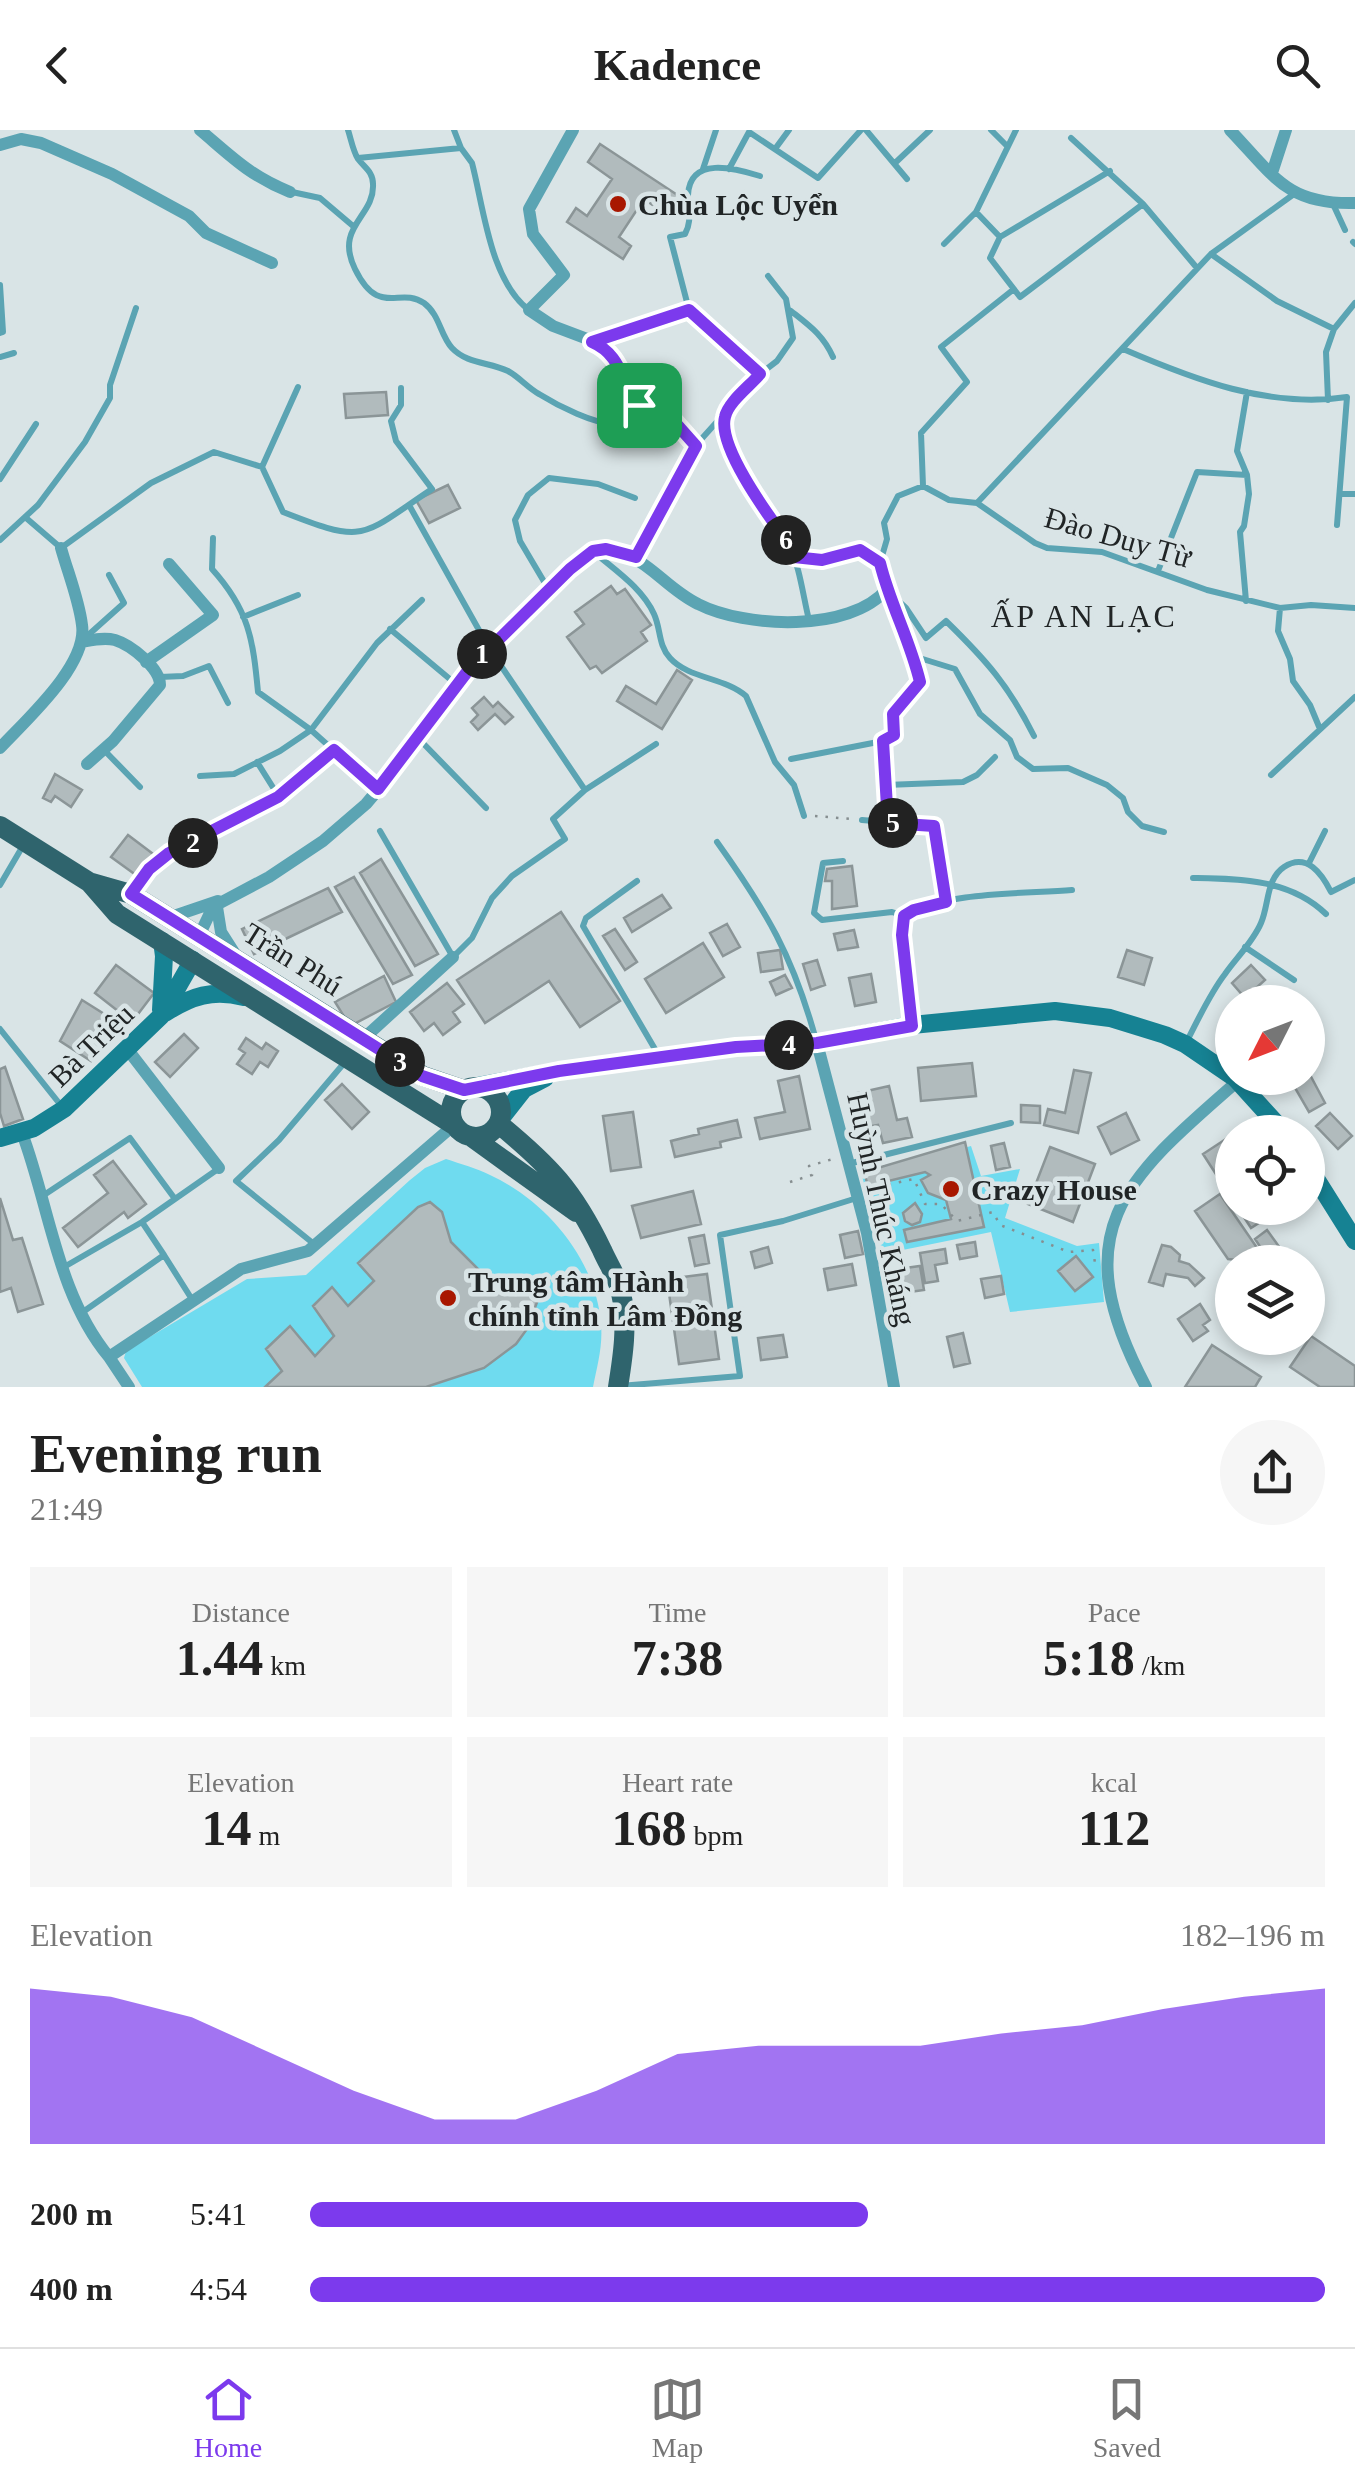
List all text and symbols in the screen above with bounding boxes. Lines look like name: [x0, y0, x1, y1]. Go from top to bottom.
icon: back: [30, 38, 85, 93]
icon: search: [1270, 38, 1325, 93]
text: Kadence: [594, 40, 761, 90]
place label: Chùa Lộc Uyển: [638, 188, 838, 221]
marker: Chùa Lộc Uyển: [607, 193, 629, 215]
pin: [597, 363, 682, 448]
icon: arrive: [612, 378, 667, 433]
street label: Đào Duy Từ: [1041, 500, 1197, 574]
pin: 6: [761, 515, 811, 565]
text: 6: [779, 524, 793, 555]
district label: ẤP AN LẠC: [991, 598, 1177, 634]
pin: 1: [457, 629, 507, 679]
text: 1: [475, 638, 489, 669]
pin: 5: [868, 798, 918, 848]
text: 5: [886, 807, 900, 838]
pin: 2: [168, 818, 218, 868]
text: 2: [186, 827, 200, 858]
street label: Trần Phú: [238, 916, 348, 1002]
north arrow: [1215, 985, 1325, 1095]
map controls: [1215, 985, 1325, 1355]
street label: Bà Triệu: [42, 997, 140, 1093]
pin: 4: [764, 1020, 814, 1070]
text: 4: [782, 1029, 796, 1060]
pin: 3: [375, 1037, 425, 1087]
text: 3: [393, 1046, 407, 1077]
street label: Huỳnh Thúc Kháng: [841, 1089, 923, 1329]
button: locate: [1215, 1115, 1325, 1225]
place label: Crazy House: [971, 1173, 1137, 1206]
marker: Crazy House: [940, 1178, 962, 1200]
button: layers: [1215, 1245, 1325, 1355]
place label: Trung tâm Hành chính tỉnh Lâm Đồng: [468, 1265, 742, 1332]
marker: Trung tâm Hành chính tỉnh Lâm Đồng: [437, 1287, 459, 1309]
button: share: [1220, 1420, 1325, 1525]
text: Evening run: [30, 1423, 322, 1484]
text: 21:49: [30, 1491, 103, 1527]
text: Distance: [192, 1597, 290, 1628]
text: Time: [648, 1597, 707, 1628]
text: Pace: [1088, 1597, 1141, 1628]
text: 1.44: [176, 1630, 263, 1686]
text: 7:38: [632, 1630, 723, 1686]
text: 5:18: [1043, 1630, 1135, 1686]
text: km: [263, 1650, 306, 1681]
text: /km: [1135, 1650, 1185, 1681]
text: Elevation: [187, 1767, 294, 1798]
text: Heart rate: [622, 1767, 733, 1798]
text: kcal: [1091, 1767, 1137, 1798]
text: 14: [201, 1800, 251, 1856]
text: 168: [612, 1800, 687, 1856]
text: 112: [1078, 1800, 1150, 1856]
text: m: [251, 1820, 280, 1851]
text: bpm: [687, 1820, 743, 1851]
text: Elevation: [30, 1917, 153, 1953]
text: 182–196 m: [1180, 1917, 1325, 1953]
text: 200 m: [30, 2196, 113, 2232]
text: 5:41: [190, 2196, 247, 2232]
text: 400 m: [30, 2271, 113, 2307]
text: 4:54: [190, 2271, 247, 2307]
tab: Home: [194, 2372, 262, 2464]
tab: Map: [650, 2372, 705, 2464]
tab: Saved: [1093, 2372, 1161, 2464]

